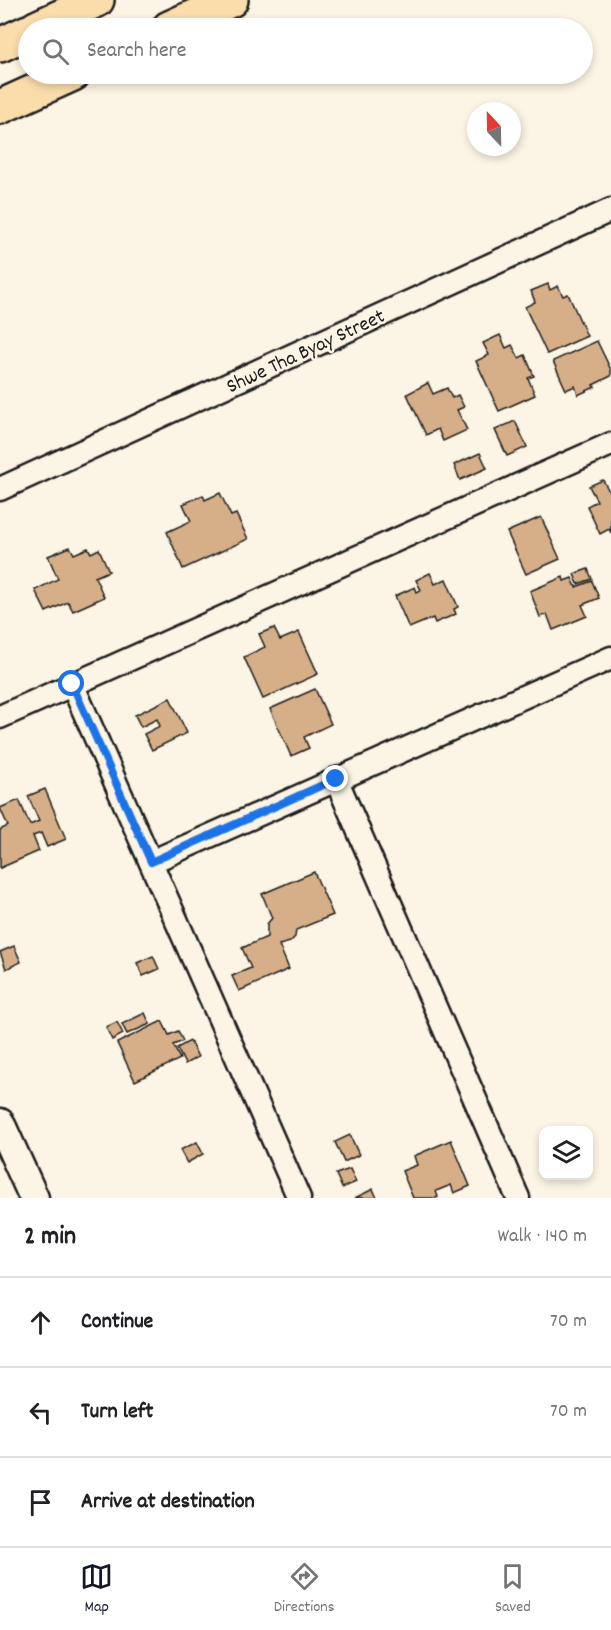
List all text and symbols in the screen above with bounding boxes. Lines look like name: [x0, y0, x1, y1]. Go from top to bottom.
search box: [18, 18, 593, 84]
icon: search: [39, 35, 72, 68]
text: Search here: [87, 36, 186, 67]
north arrow: [467, 102, 521, 156]
street label: Shwe Tha Byay Street: [222, 303, 391, 403]
route start: [58, 670, 84, 696]
route end: [322, 765, 348, 791]
map controls: [539, 1126, 593, 1180]
button: layers: [539, 1126, 593, 1180]
text: 2 min: [24, 1219, 76, 1256]
text: Walk · 140 m: [498, 1223, 587, 1251]
icon: ahead: [24, 1306, 57, 1339]
text: Continue: [81, 1307, 153, 1338]
text: 70 m: [550, 1308, 587, 1336]
icon: left: [24, 1396, 57, 1429]
text: Turn left: [81, 1397, 153, 1428]
text: 70 m: [550, 1398, 587, 1426]
icon: arrive: [24, 1486, 57, 1519]
text: Arrive at destination: [81, 1487, 255, 1518]
tab: Map: [80, 1560, 113, 1619]
tab: Directions: [274, 1560, 334, 1619]
tab: Saved: [495, 1560, 531, 1619]

